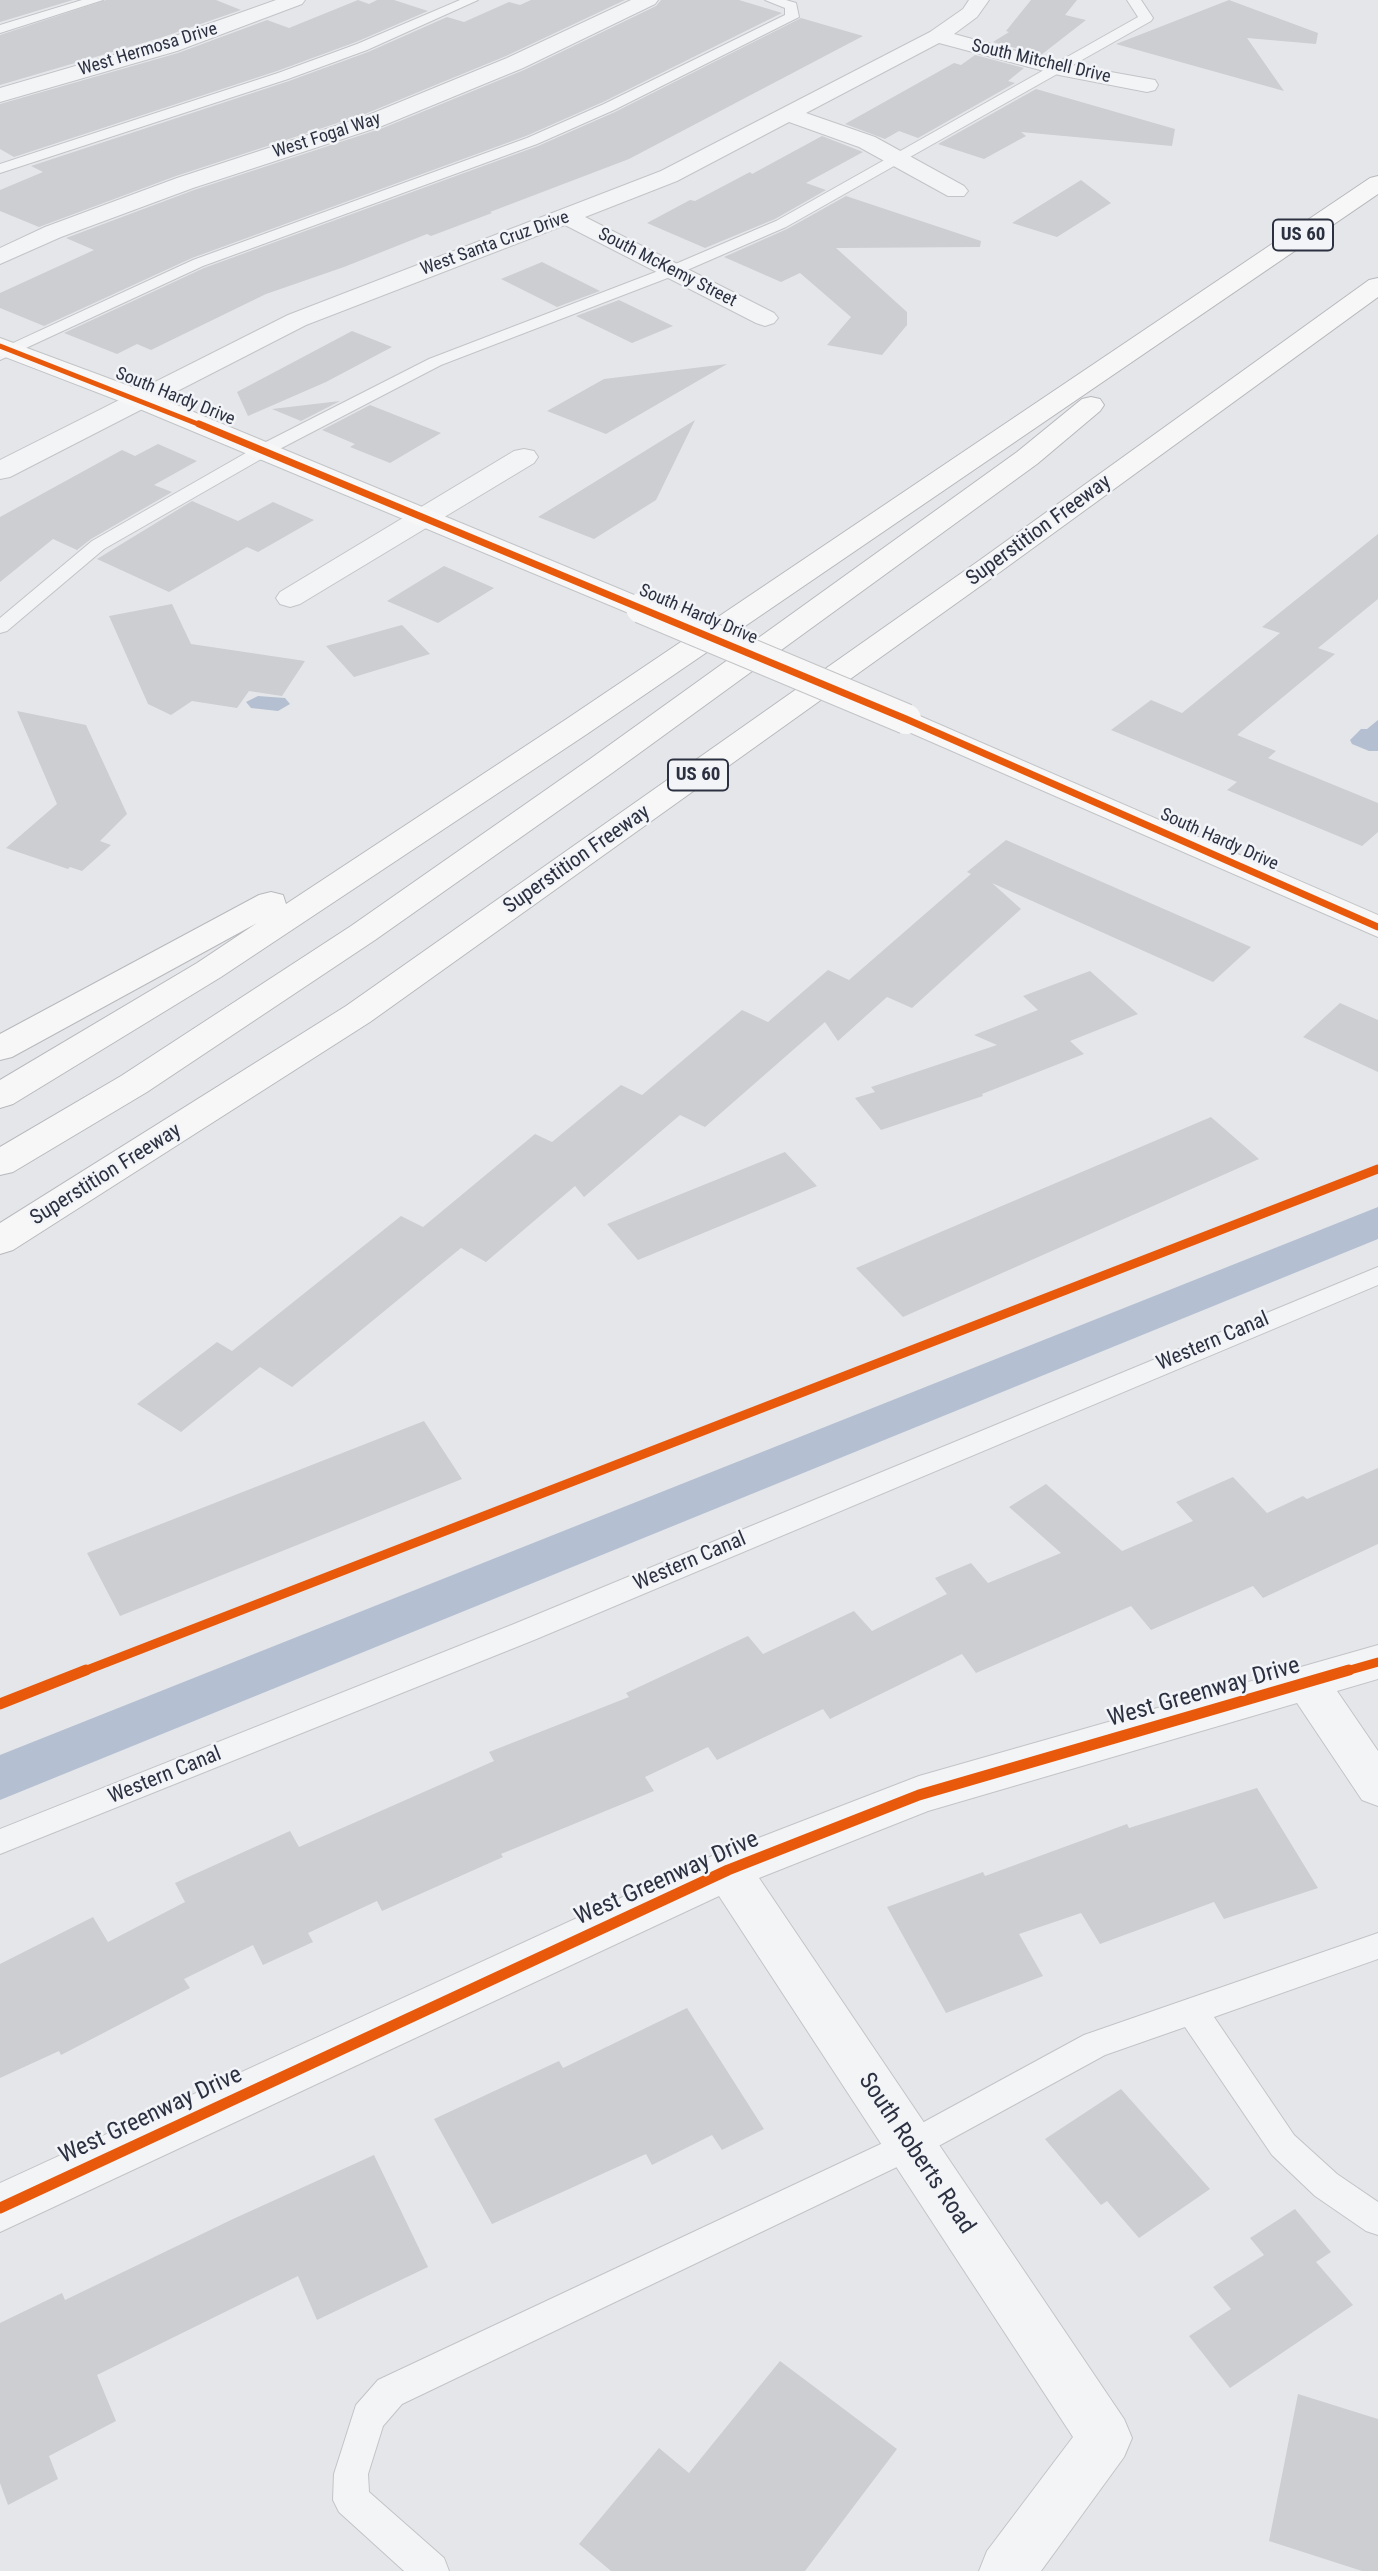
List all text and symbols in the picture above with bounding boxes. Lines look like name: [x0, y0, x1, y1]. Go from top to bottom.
street label: West Hermosa Drive: [76, 19, 220, 81]
street label: South Mitchell Drive: [969, 36, 1113, 88]
street label: West Fogal Way: [270, 108, 384, 164]
street label: West Santa Cruz Drive: [418, 207, 572, 281]
road number: US 60: [1273, 219, 1333, 250]
street label: South McKemy Street: [594, 224, 740, 312]
street label: South Hardy Drive: [112, 363, 238, 431]
street label: Superstition Freeway: [962, 470, 1116, 592]
street label: South Hardy Drive: [635, 580, 761, 650]
road number: US 60: [668, 760, 728, 790]
street label: Superstition Freeway: [499, 800, 655, 920]
street label: South Hardy Drive: [1157, 804, 1281, 876]
street label: Superstition Freeway: [26, 1119, 186, 1231]
street label: Western Canal: [1153, 1307, 1273, 1377]
street label: Western Canal: [630, 1527, 750, 1597]
street label: West Greenway Drive: [1105, 1652, 1303, 1734]
street label: Western Canal: [105, 1742, 225, 1810]
street label: West Greenway Drive: [571, 1825, 763, 1933]
street label: West Greenway Drive: [55, 2061, 247, 2171]
street label: South Roberts Road: [852, 2068, 980, 2240]

